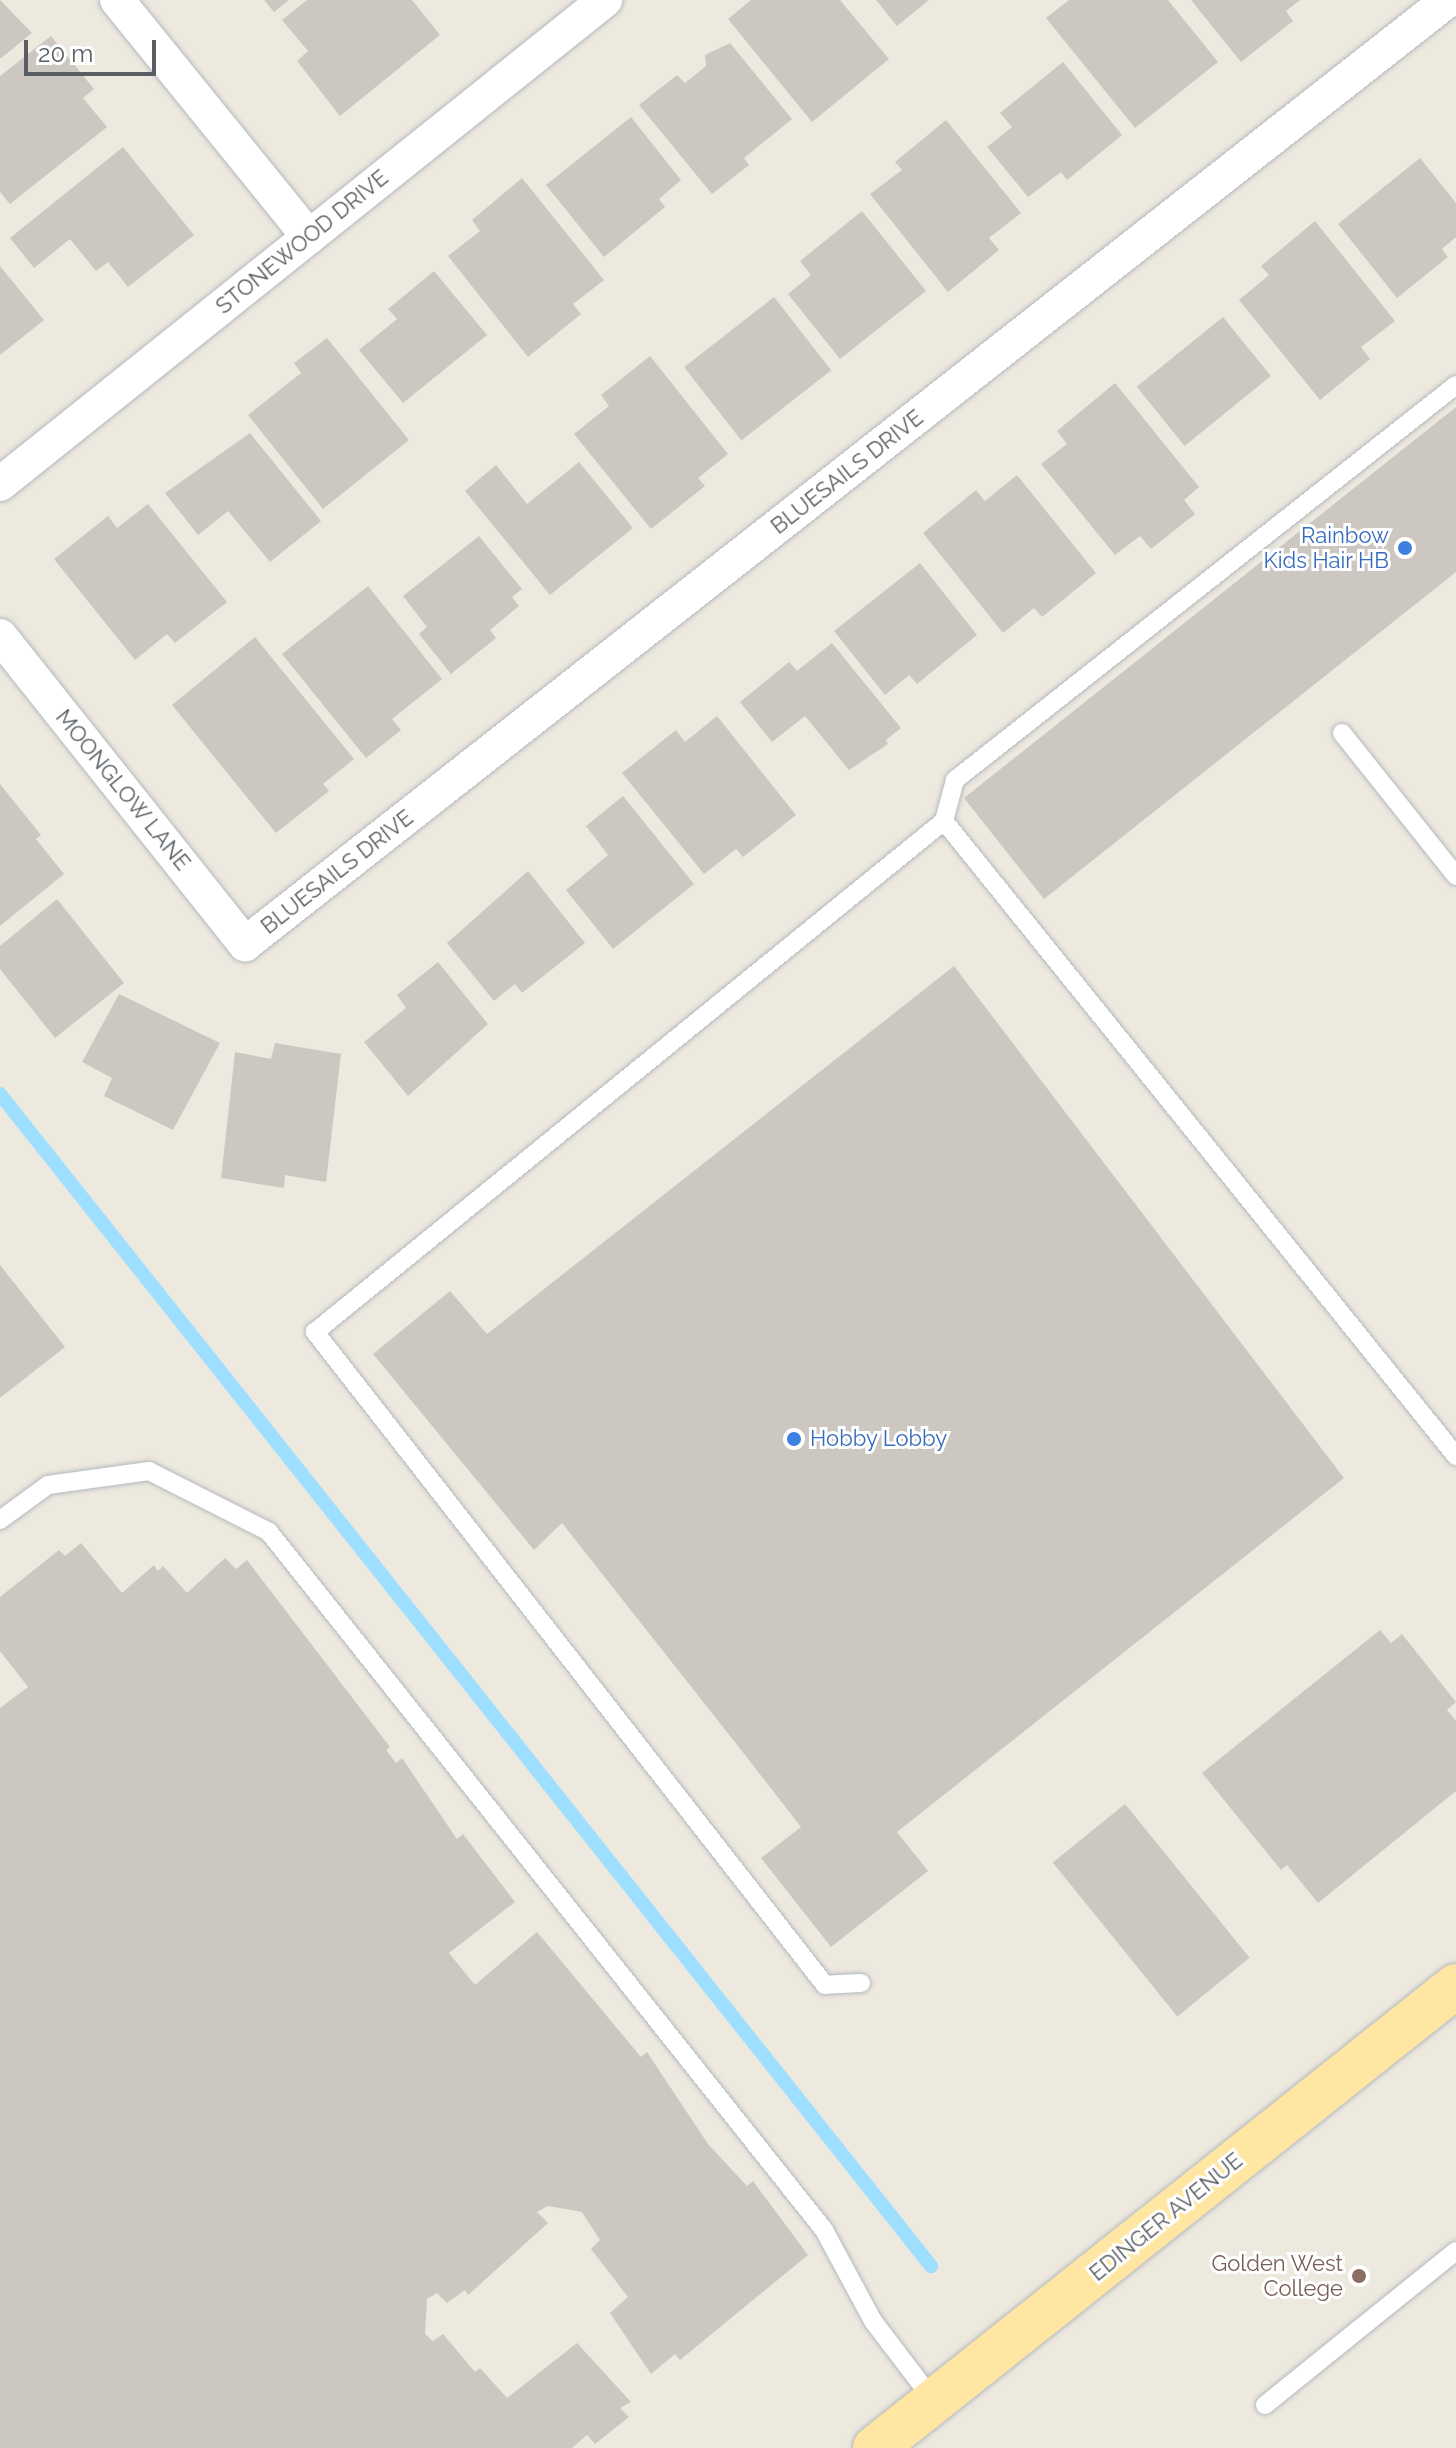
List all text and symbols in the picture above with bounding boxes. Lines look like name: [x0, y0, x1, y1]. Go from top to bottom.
scale bar: [28, 24, 160, 74]
text: 20 m: [38, 39, 93, 68]
street label: STONEWOOD DRIVE: [211, 164, 393, 320]
street label: BLUESAILS DRIVE: [766, 404, 928, 540]
place label: Rainbow Kids Hair HB: [1263, 522, 1389, 574]
marker: Rainbow Kids Hair HB: [1396, 539, 1414, 557]
street label: MOONGLOW LANE: [50, 704, 196, 876]
street label: BLUESAILS DRIVE: [256, 804, 418, 940]
place label: Hobby Lobby: [810, 1426, 948, 1452]
marker: Hobby Lobby: [785, 1430, 803, 1448]
street label: EDINGER AVENUE: [1084, 2147, 1248, 2287]
place label: Golden West College: [1211, 2250, 1343, 2302]
marker: Golden West College: [1350, 2267, 1368, 2285]

